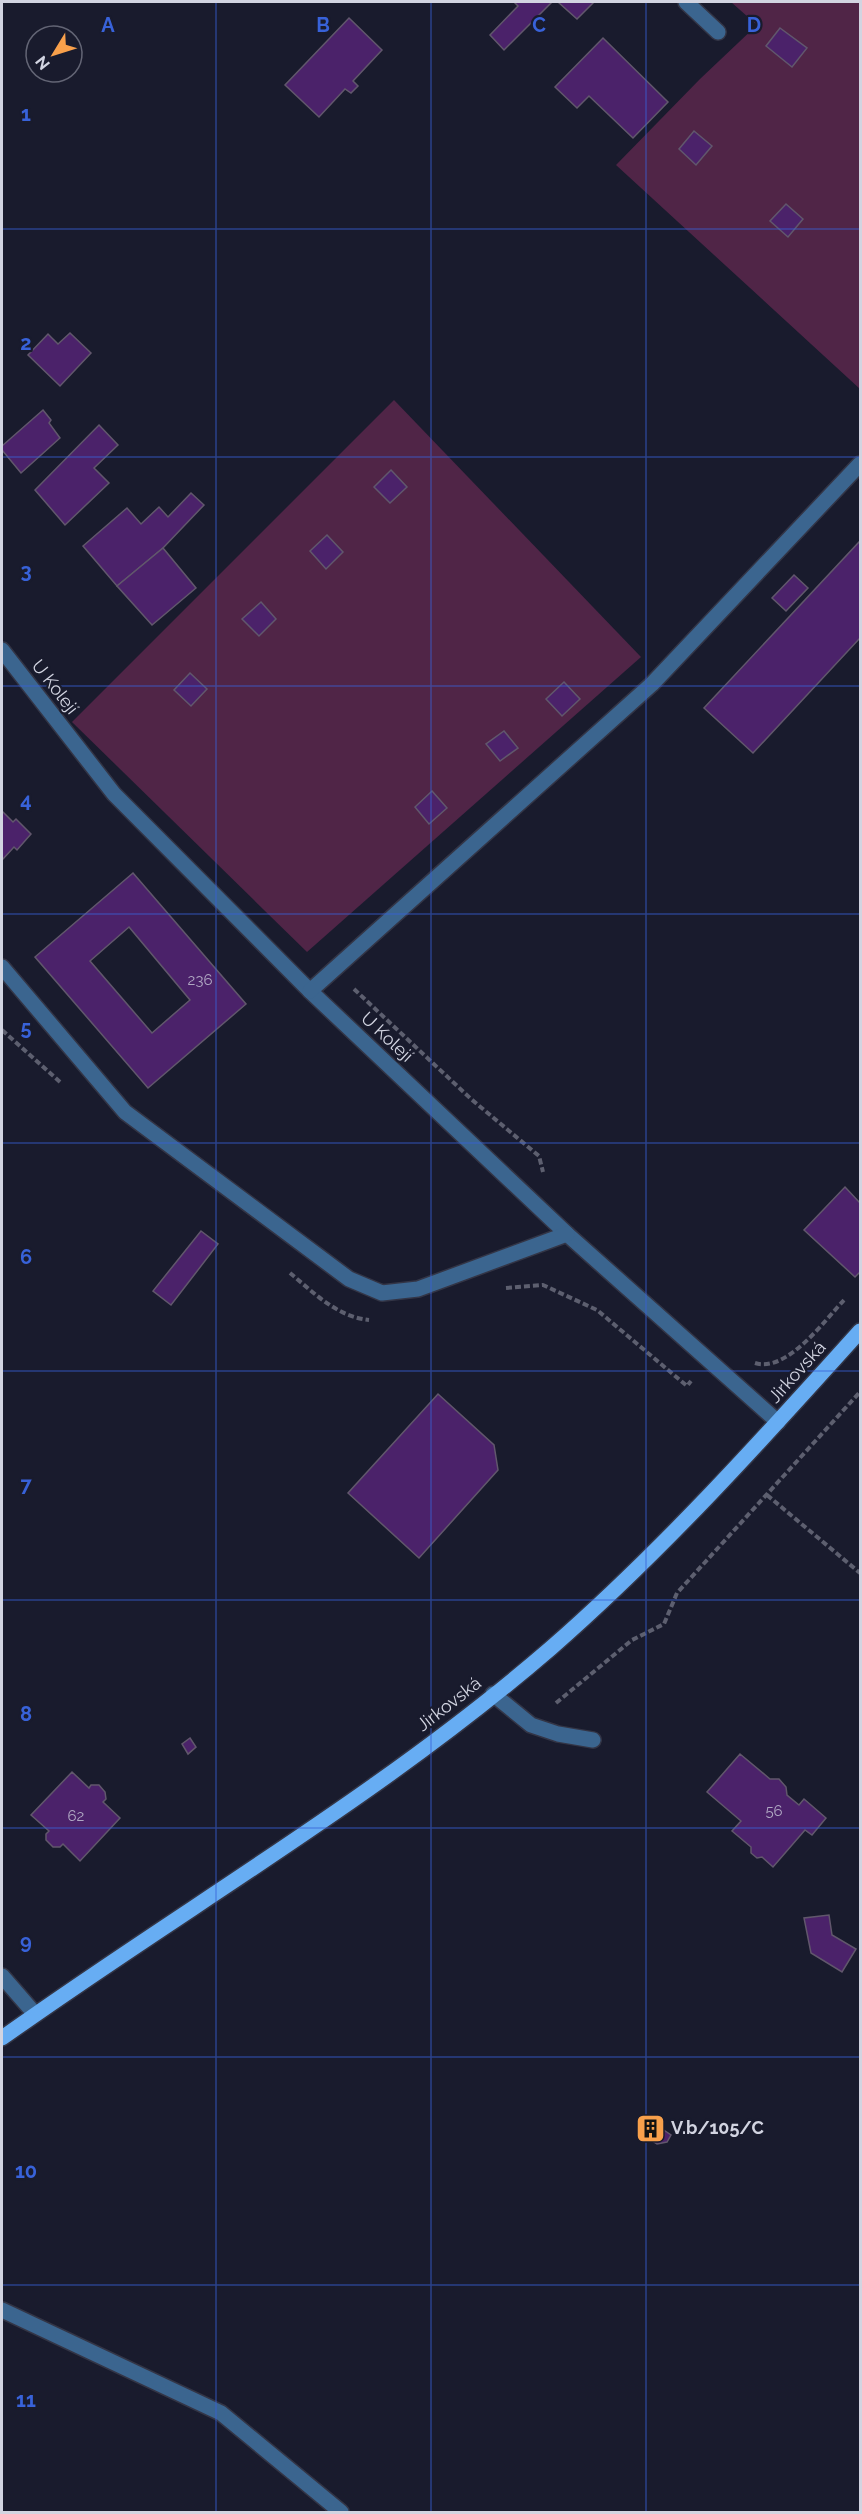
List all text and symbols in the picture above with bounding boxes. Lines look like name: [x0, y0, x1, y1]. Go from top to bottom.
text: A: [101, 13, 115, 37]
text: B: [316, 13, 330, 37]
text: C: [532, 13, 546, 37]
text: D: [747, 13, 761, 37]
north arrow: [24, 24, 84, 84]
text: N: [31, 52, 54, 74]
text: 1: [21, 102, 31, 126]
text: 2: [20, 331, 32, 355]
text: 3: [20, 559, 32, 583]
street label: U Kolejí: [28, 655, 83, 718]
text: 4: [20, 788, 32, 812]
house number: 236: [188, 971, 212, 989]
street label: U Kolejí: [357, 1007, 418, 1066]
text: 5: [20, 1016, 32, 1040]
text: 6: [20, 1245, 32, 1269]
street label: Jirkovská: [763, 1337, 830, 1407]
text: 7: [20, 1473, 32, 1497]
street label: Jirkovská: [412, 1672, 485, 1735]
text: 8: [20, 1702, 32, 1726]
house number: 56: [765, 1802, 783, 1820]
house number: 62: [68, 1807, 85, 1825]
text: 9: [20, 1930, 32, 1954]
building icon: V.b/105/C: [634, 2112, 666, 2144]
place label: V.b/105/C: [671, 2117, 764, 2138]
text: 10: [15, 2159, 37, 2183]
text: 11: [16, 2388, 36, 2412]

